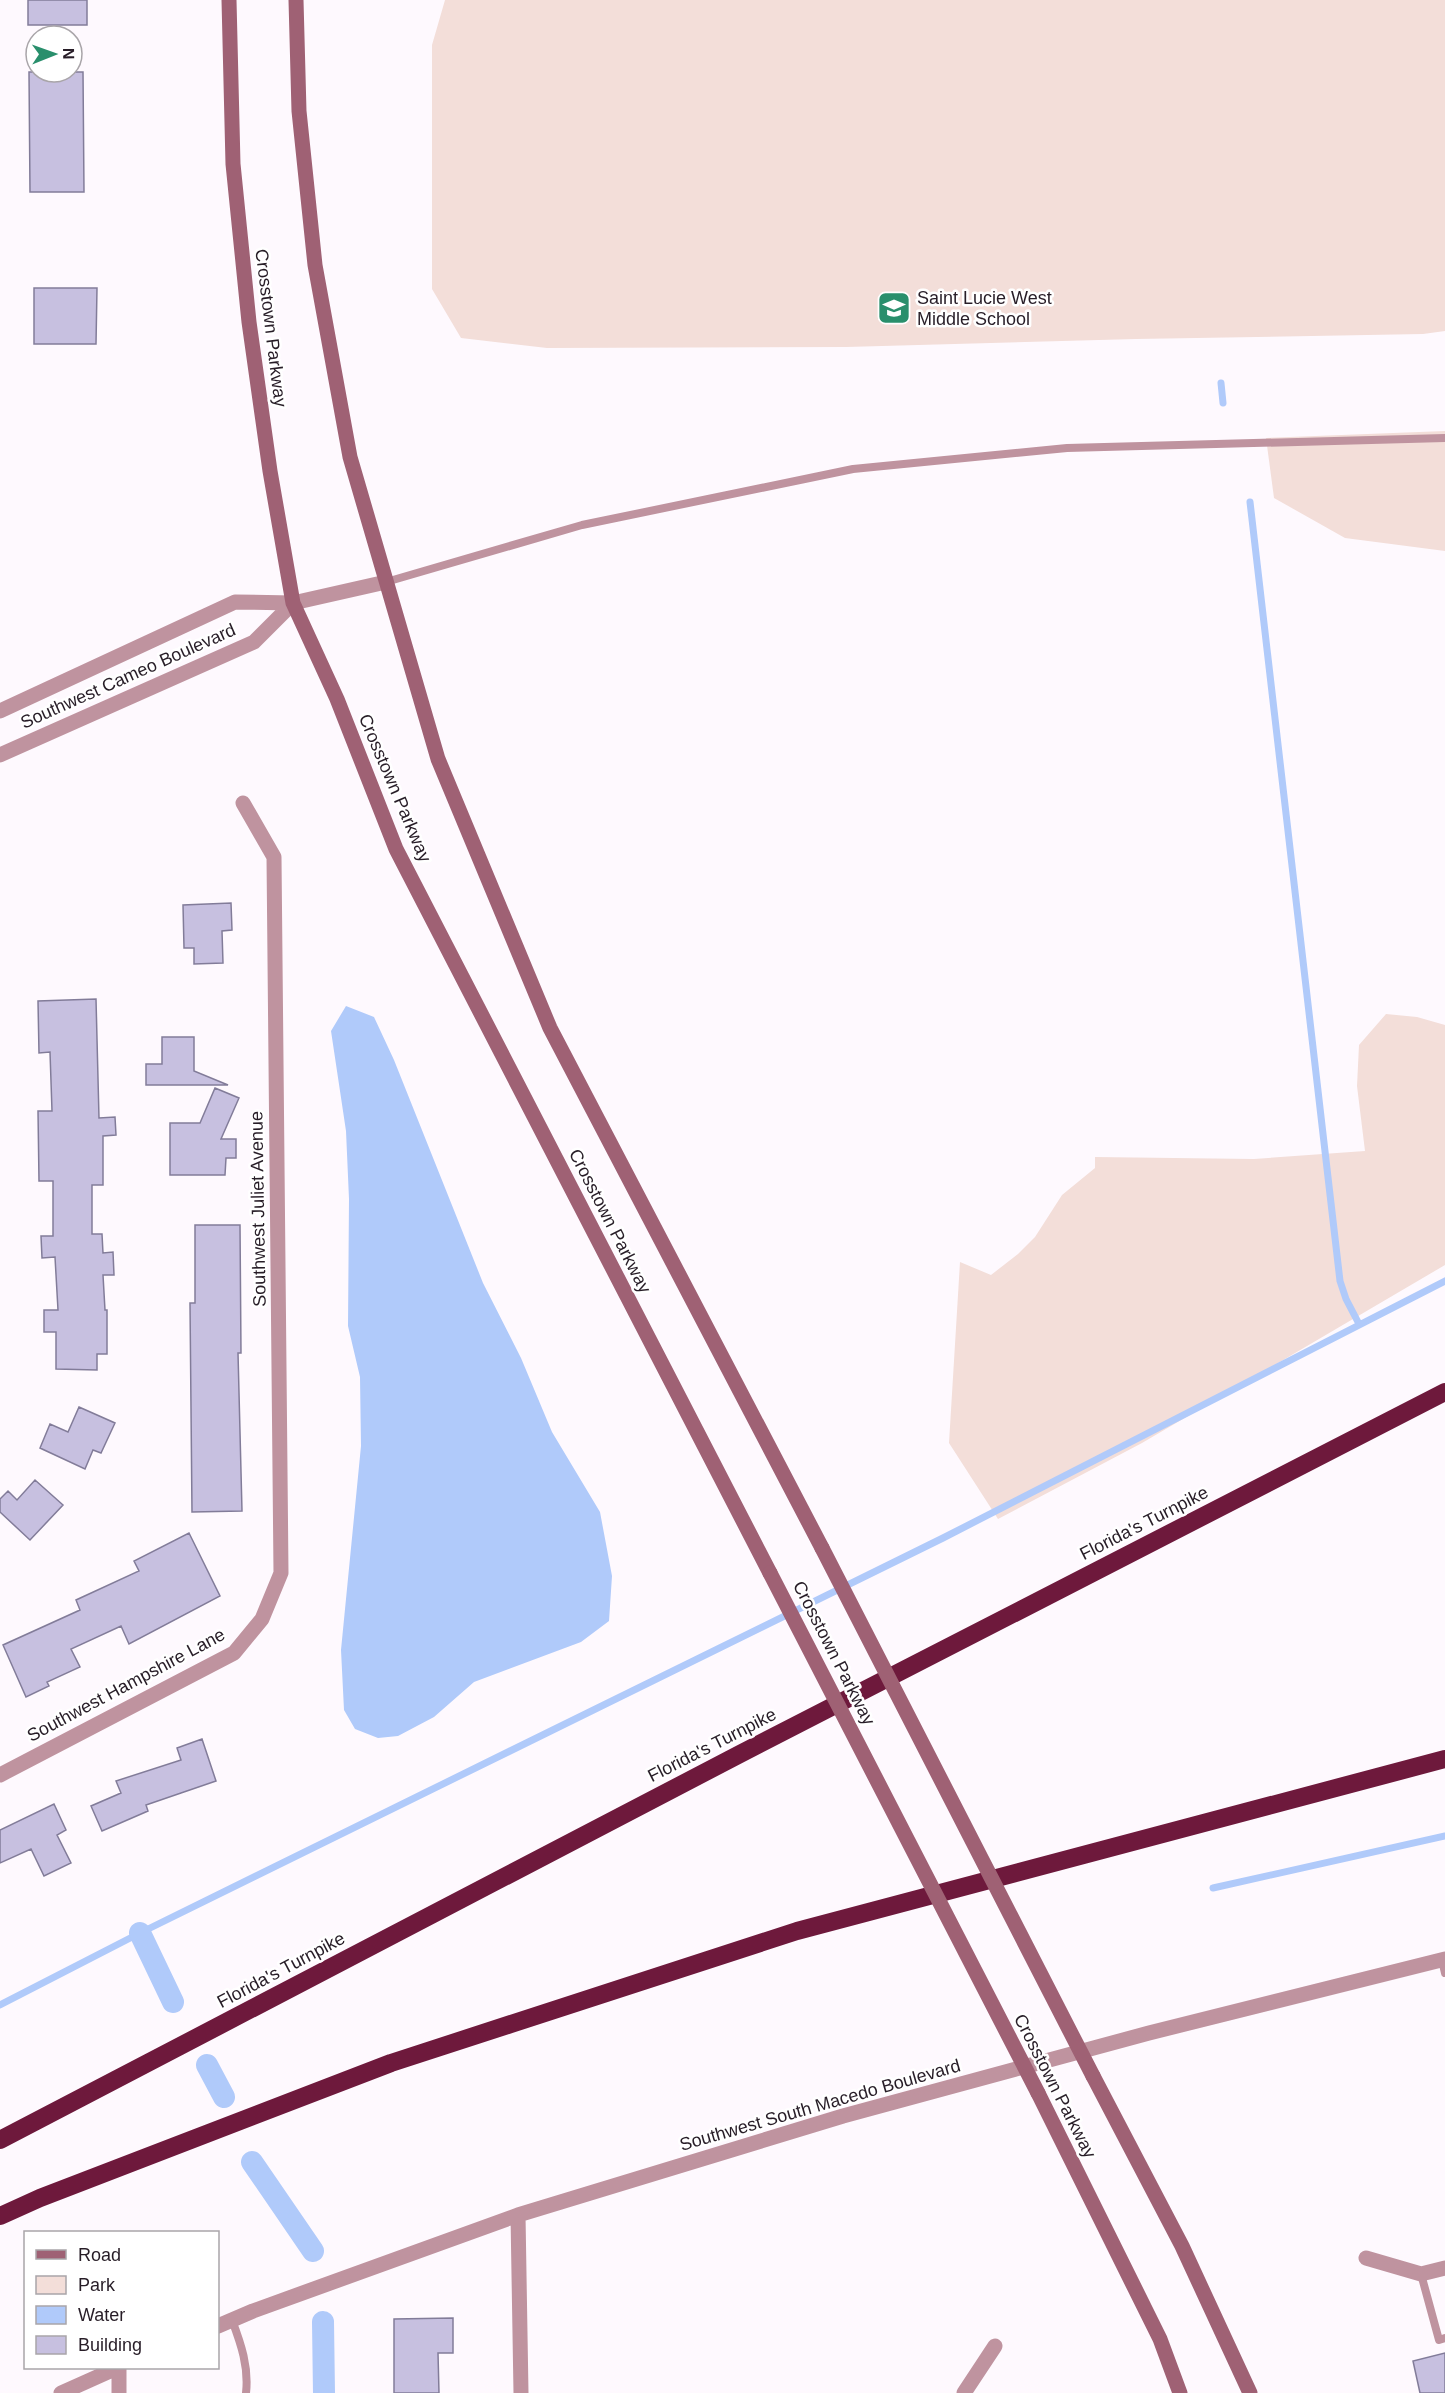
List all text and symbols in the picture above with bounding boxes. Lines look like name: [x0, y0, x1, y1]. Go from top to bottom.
north arrow: [24, 24, 84, 84]
text: N: [60, 48, 77, 60]
street label: Crosstown Parkway: [251, 248, 291, 408]
place label: Saint Lucie West Middle School: [917, 288, 1052, 329]
school or university icon: Saint Lucie West Middle School: [876, 290, 912, 326]
street label: Southwest Cameo Boulevard: [17, 619, 239, 733]
street label: Crosstown Parkway: [355, 711, 435, 865]
street label: Southwest Juliet Avenue: [246, 1111, 270, 1307]
street label: Crosstown Parkway: [565, 1146, 655, 1296]
street label: Florida's Turnpike: [1076, 1482, 1212, 1564]
street label: Crosstown Parkway: [789, 1578, 879, 1728]
street label: Southwest Hampshire Lane: [24, 1624, 228, 1746]
street label: Florida's Turnpike: [644, 1704, 780, 1786]
street label: Florida's Turnpike: [214, 1928, 348, 2012]
street label: Crosstown Parkway: [1010, 2011, 1100, 2161]
street label: Southwest South Macedo Boulevard: [677, 2055, 963, 2155]
legend: [24, 2231, 219, 2369]
text: Road: [78, 2245, 121, 2265]
text: Park: [78, 2275, 116, 2295]
text: Water: [78, 2305, 125, 2325]
text: Building: [78, 2335, 142, 2355]

